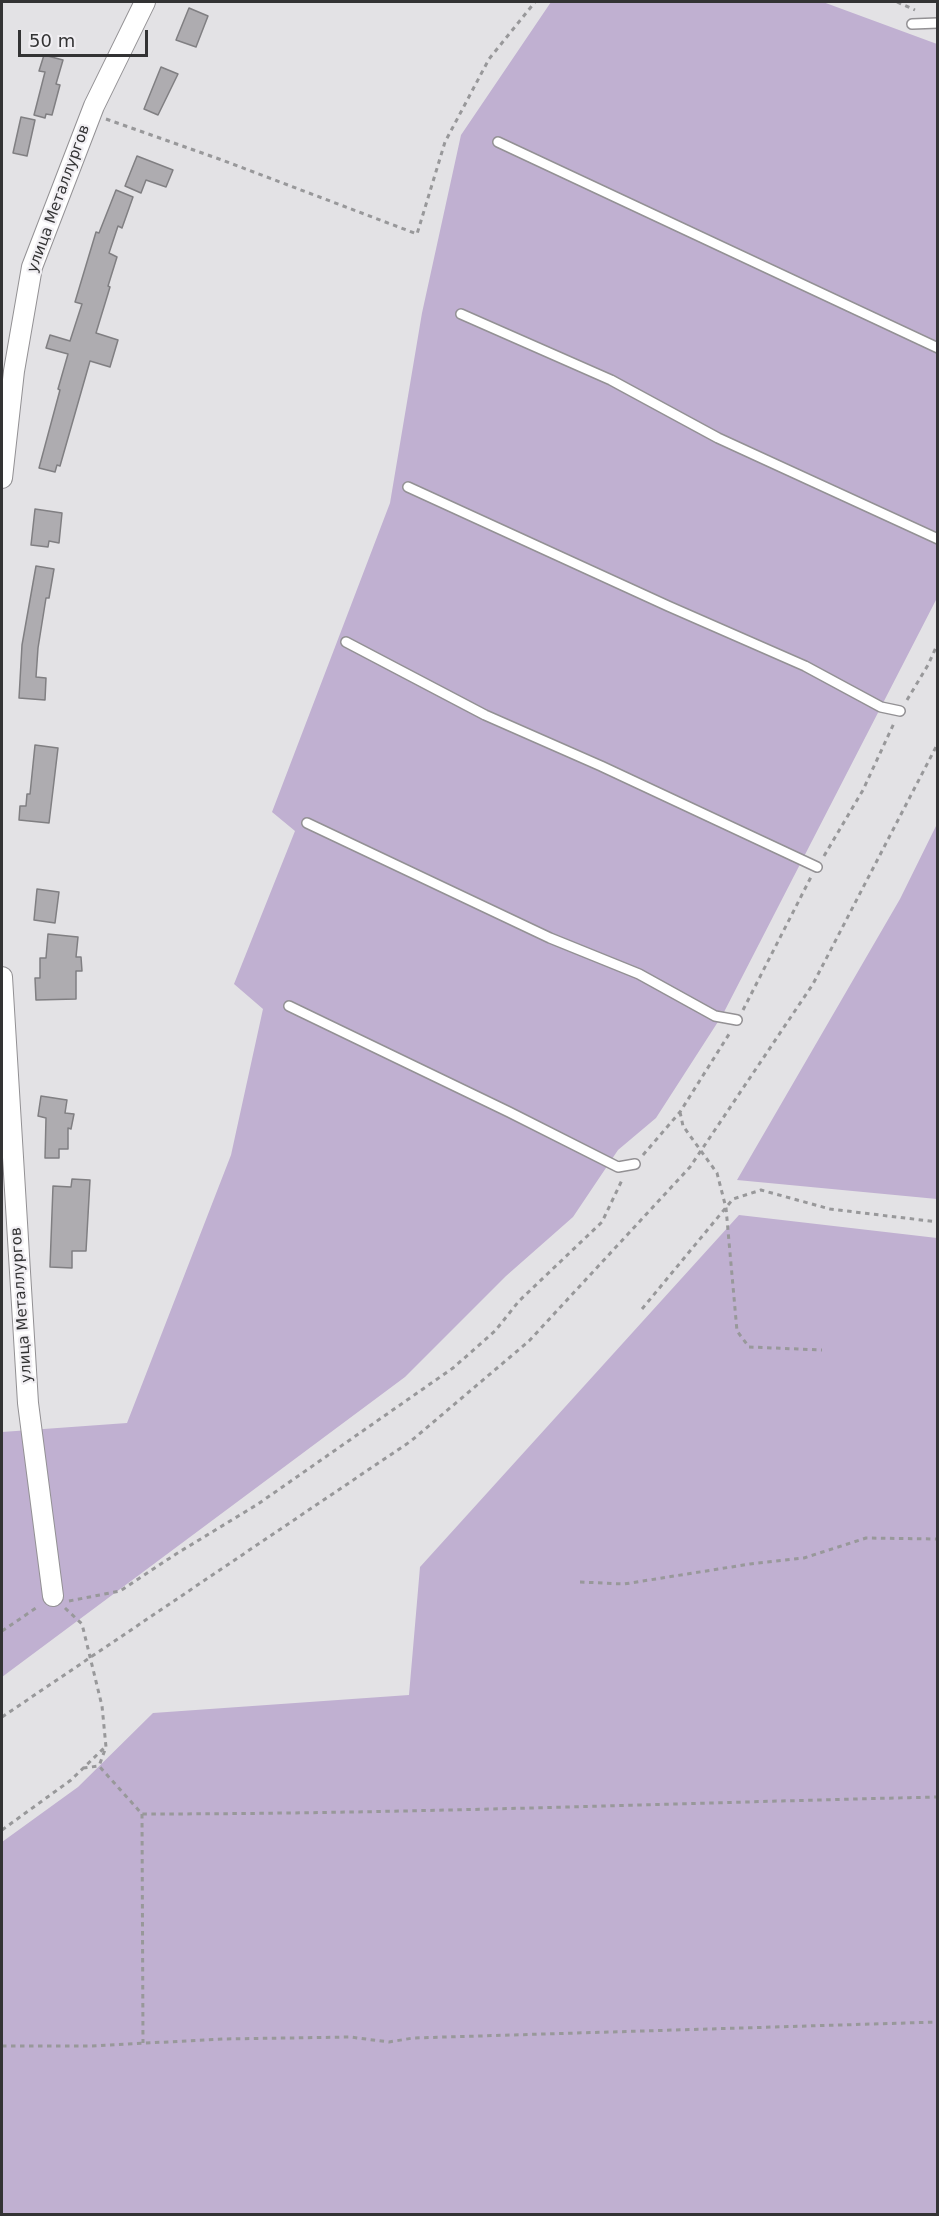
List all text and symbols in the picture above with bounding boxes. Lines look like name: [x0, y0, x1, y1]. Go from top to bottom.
scale bar: [21, 18, 152, 56]
text: 50 m: [29, 30, 75, 51]
street label: улица Металлургов: [24, 123, 94, 275]
street label: улица Металлургов: [8, 1227, 36, 1383]

